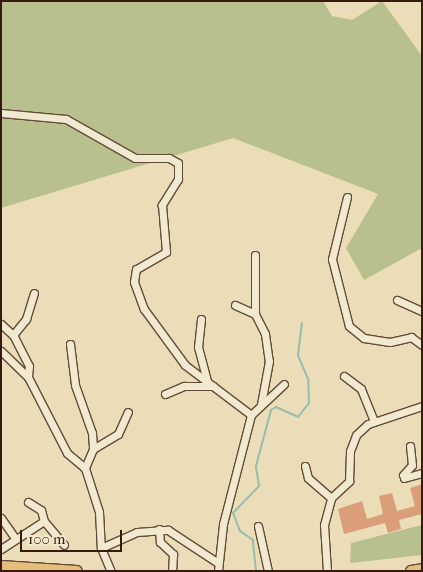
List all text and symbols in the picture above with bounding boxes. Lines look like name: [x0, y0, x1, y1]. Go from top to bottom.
scale bar: [22, 520, 125, 552]
text: 100 m: [28, 530, 66, 548]

